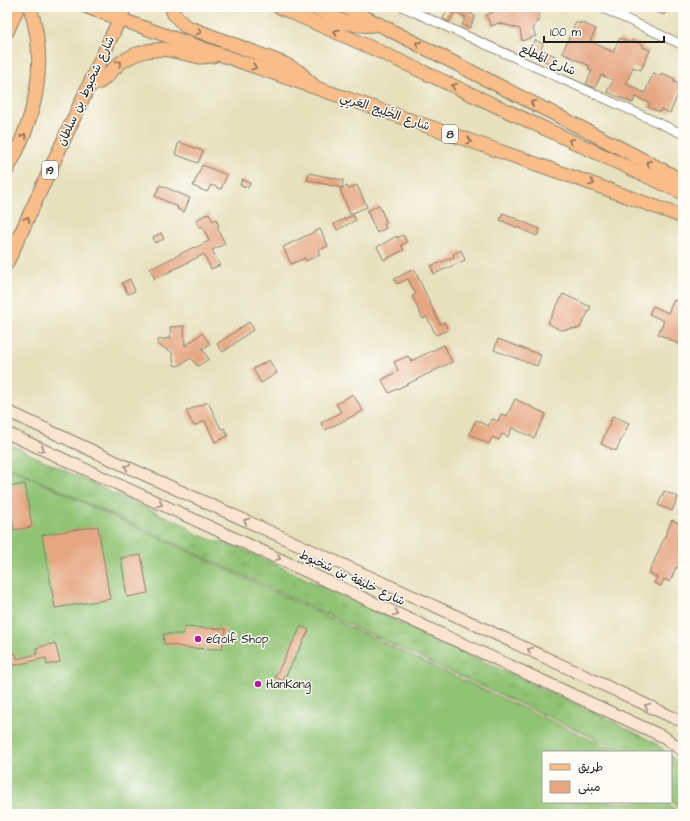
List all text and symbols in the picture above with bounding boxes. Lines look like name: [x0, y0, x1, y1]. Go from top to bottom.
scale bar: [544, 18, 664, 44]
text: 100 m: [550, 24, 581, 41]
one-way arrow: [195, 27, 202, 35]
one-way arrow: [332, 29, 340, 37]
street label: شارع شخبوط بن سلطان: [53, 33, 119, 149]
street label: شارع المَطلَع: [518, 40, 579, 80]
one-way arrow: [414, 41, 422, 49]
one-way arrow: [115, 61, 122, 68]
one-way arrow: [250, 62, 257, 70]
one-way arrow: [450, 83, 458, 91]
street label: شارع الخَلِيج العَربِي: [337, 89, 432, 137]
one-way arrow: [530, 100, 538, 108]
road number: 8: [442, 125, 458, 143]
one-way arrow: [20, 132, 28, 139]
one-way arrow: [466, 136, 473, 145]
one-way arrow: [568, 138, 576, 146]
one-way arrow: [645, 160, 653, 168]
road number: 19: [42, 161, 58, 179]
one-way arrow: [589, 179, 596, 187]
one-way arrow: [22, 216, 30, 224]
one-way arrow: [38, 444, 46, 452]
one-way arrow: [124, 464, 132, 472]
one-way arrow: [156, 499, 164, 507]
one-way arrow: [242, 518, 250, 526]
street label: شارع خليفة بن شخبوط: [296, 546, 408, 610]
one-way arrow: [274, 553, 282, 561]
one-way arrow: [392, 608, 400, 616]
place label: eGolf Shop: [206, 631, 269, 648]
marker: eGolf Shop: [193, 634, 203, 644]
one-way arrow: [526, 647, 534, 655]
place label: HanKang: [266, 676, 311, 694]
marker: HanKang: [253, 679, 263, 689]
one-way arrow: [644, 703, 651, 711]
legend: [542, 751, 672, 803]
text: طريق: [578, 759, 603, 776]
text: مبنى: [578, 779, 601, 796]

